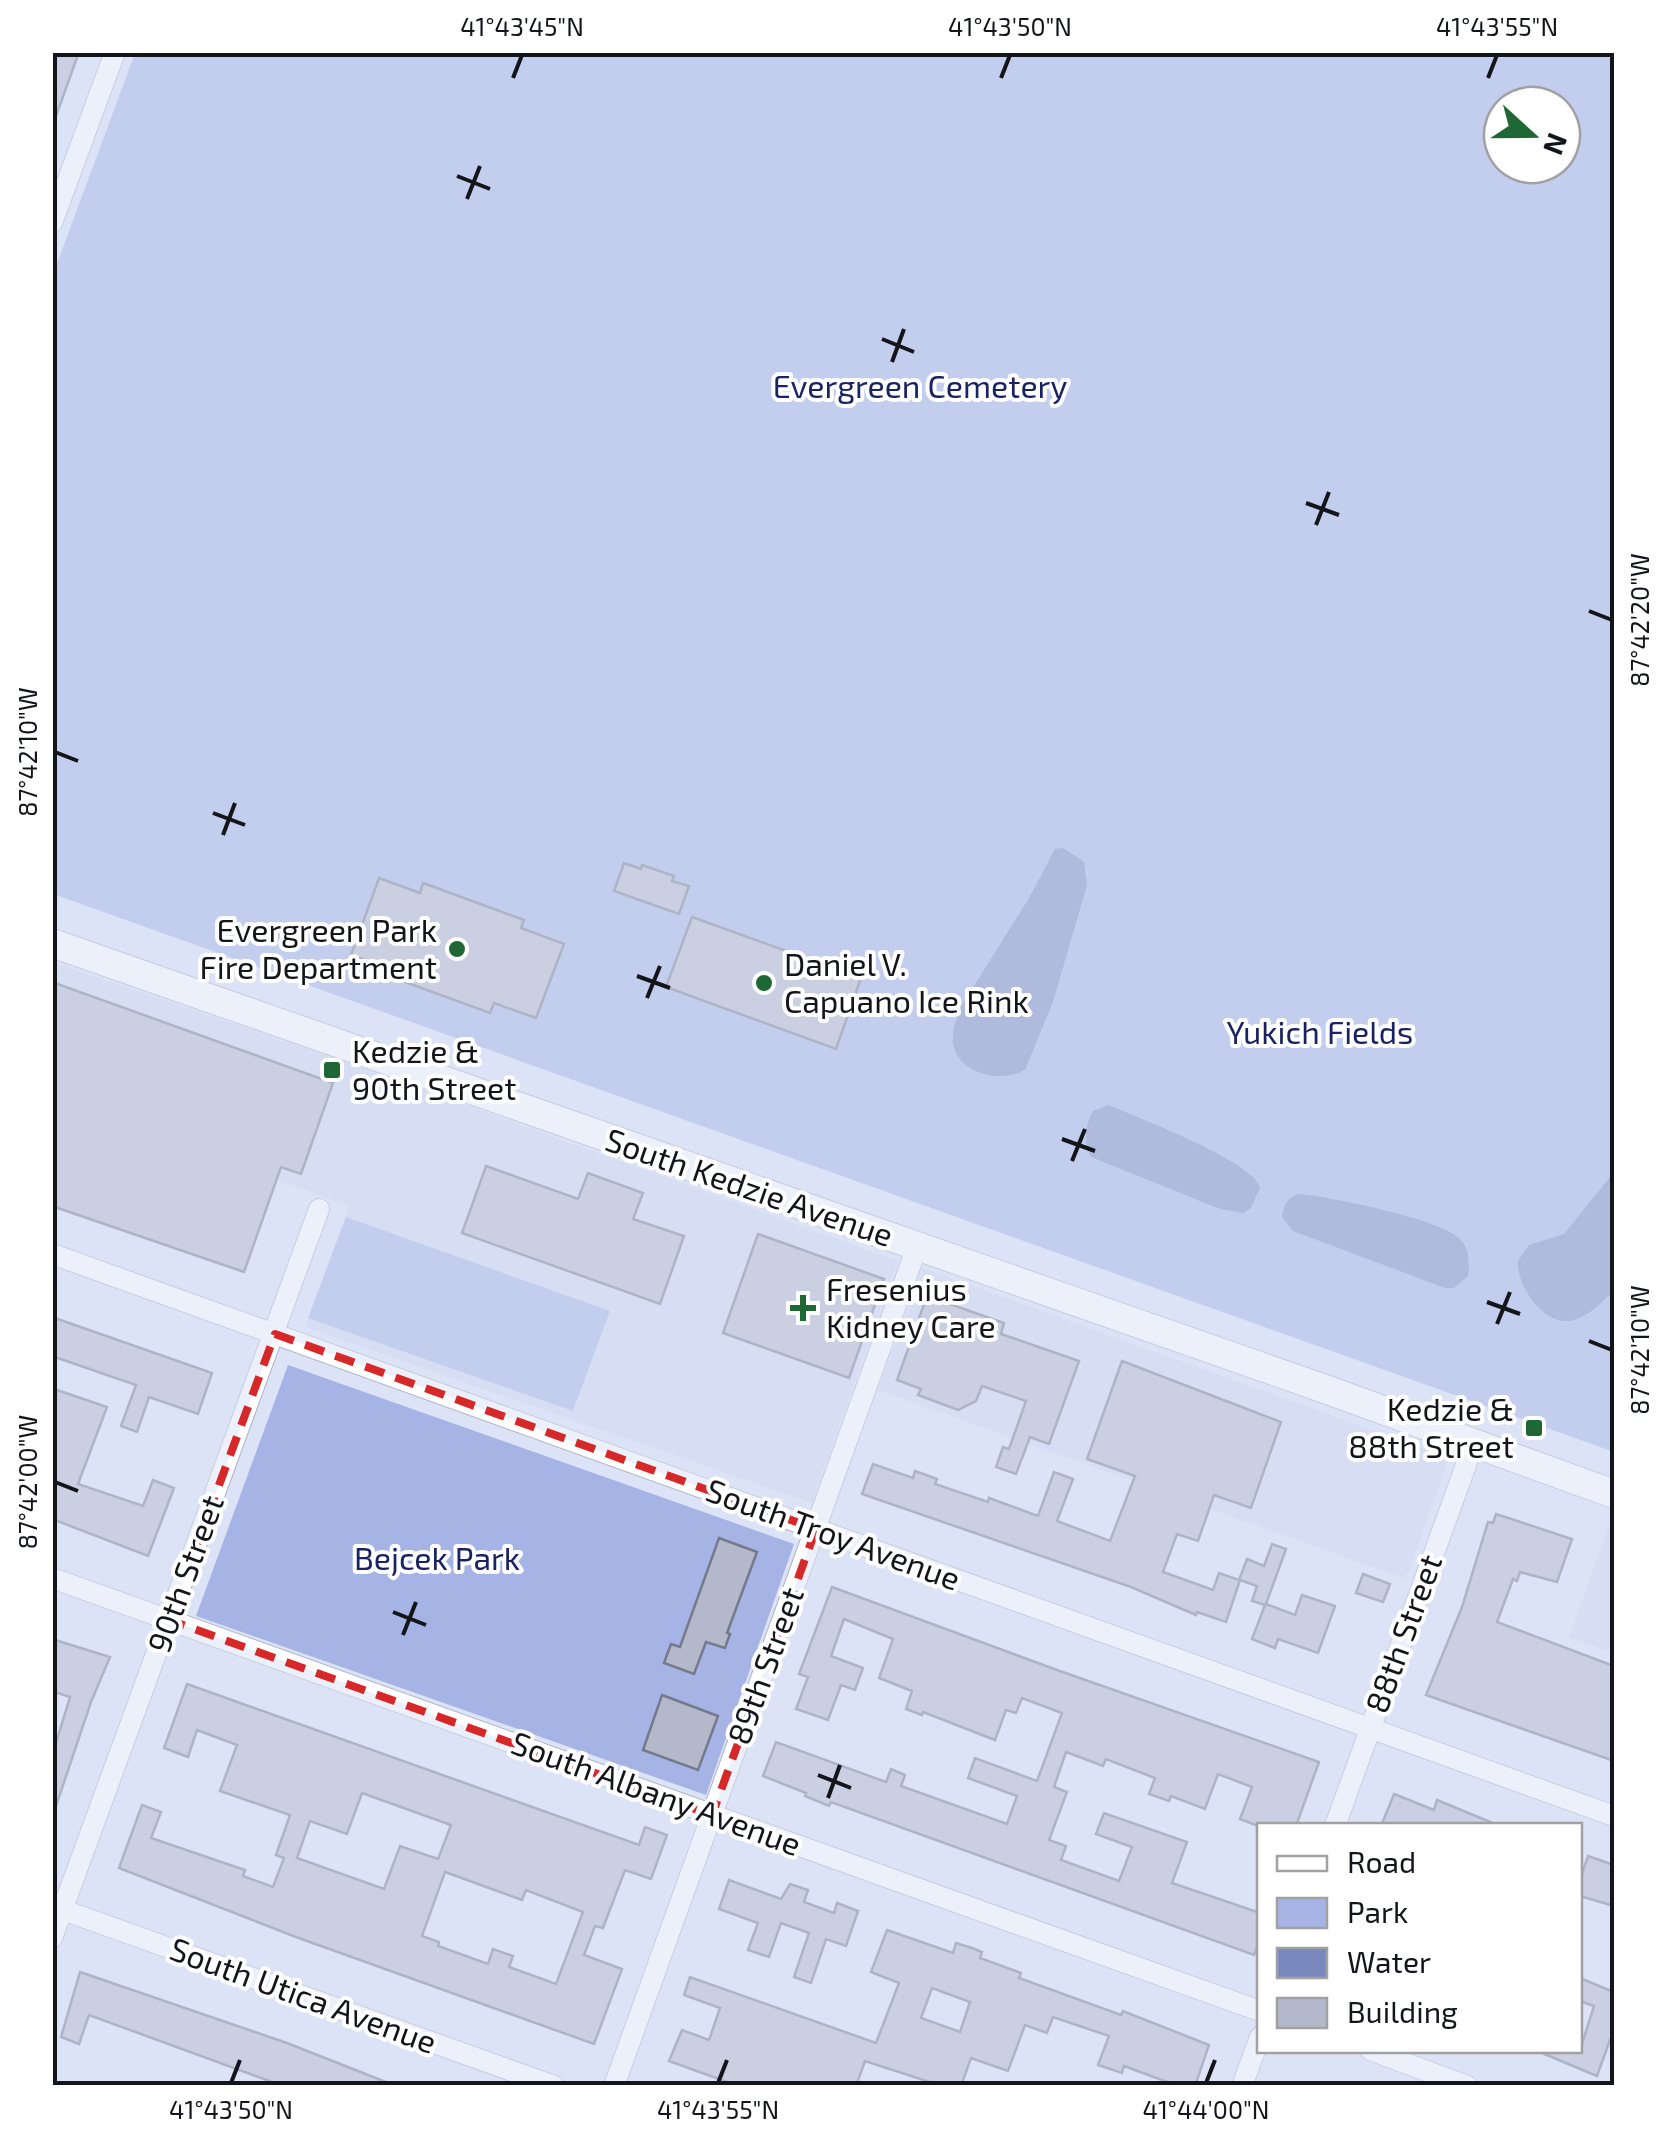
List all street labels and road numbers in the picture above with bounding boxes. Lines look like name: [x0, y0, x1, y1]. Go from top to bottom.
street label: South Kedzie Avenue: [601, 1119, 898, 1253]
street label: South Troy Avenue: [702, 1470, 966, 1597]
street label: 90th Street: [138, 1490, 230, 1657]
street label: 88th Street: [1356, 1549, 1448, 1718]
street label: 89th Street: [718, 1581, 810, 1749]
street label: South Albany Avenue: [507, 1722, 807, 1862]
street label: South Utica Avenue: [165, 1928, 442, 2060]

